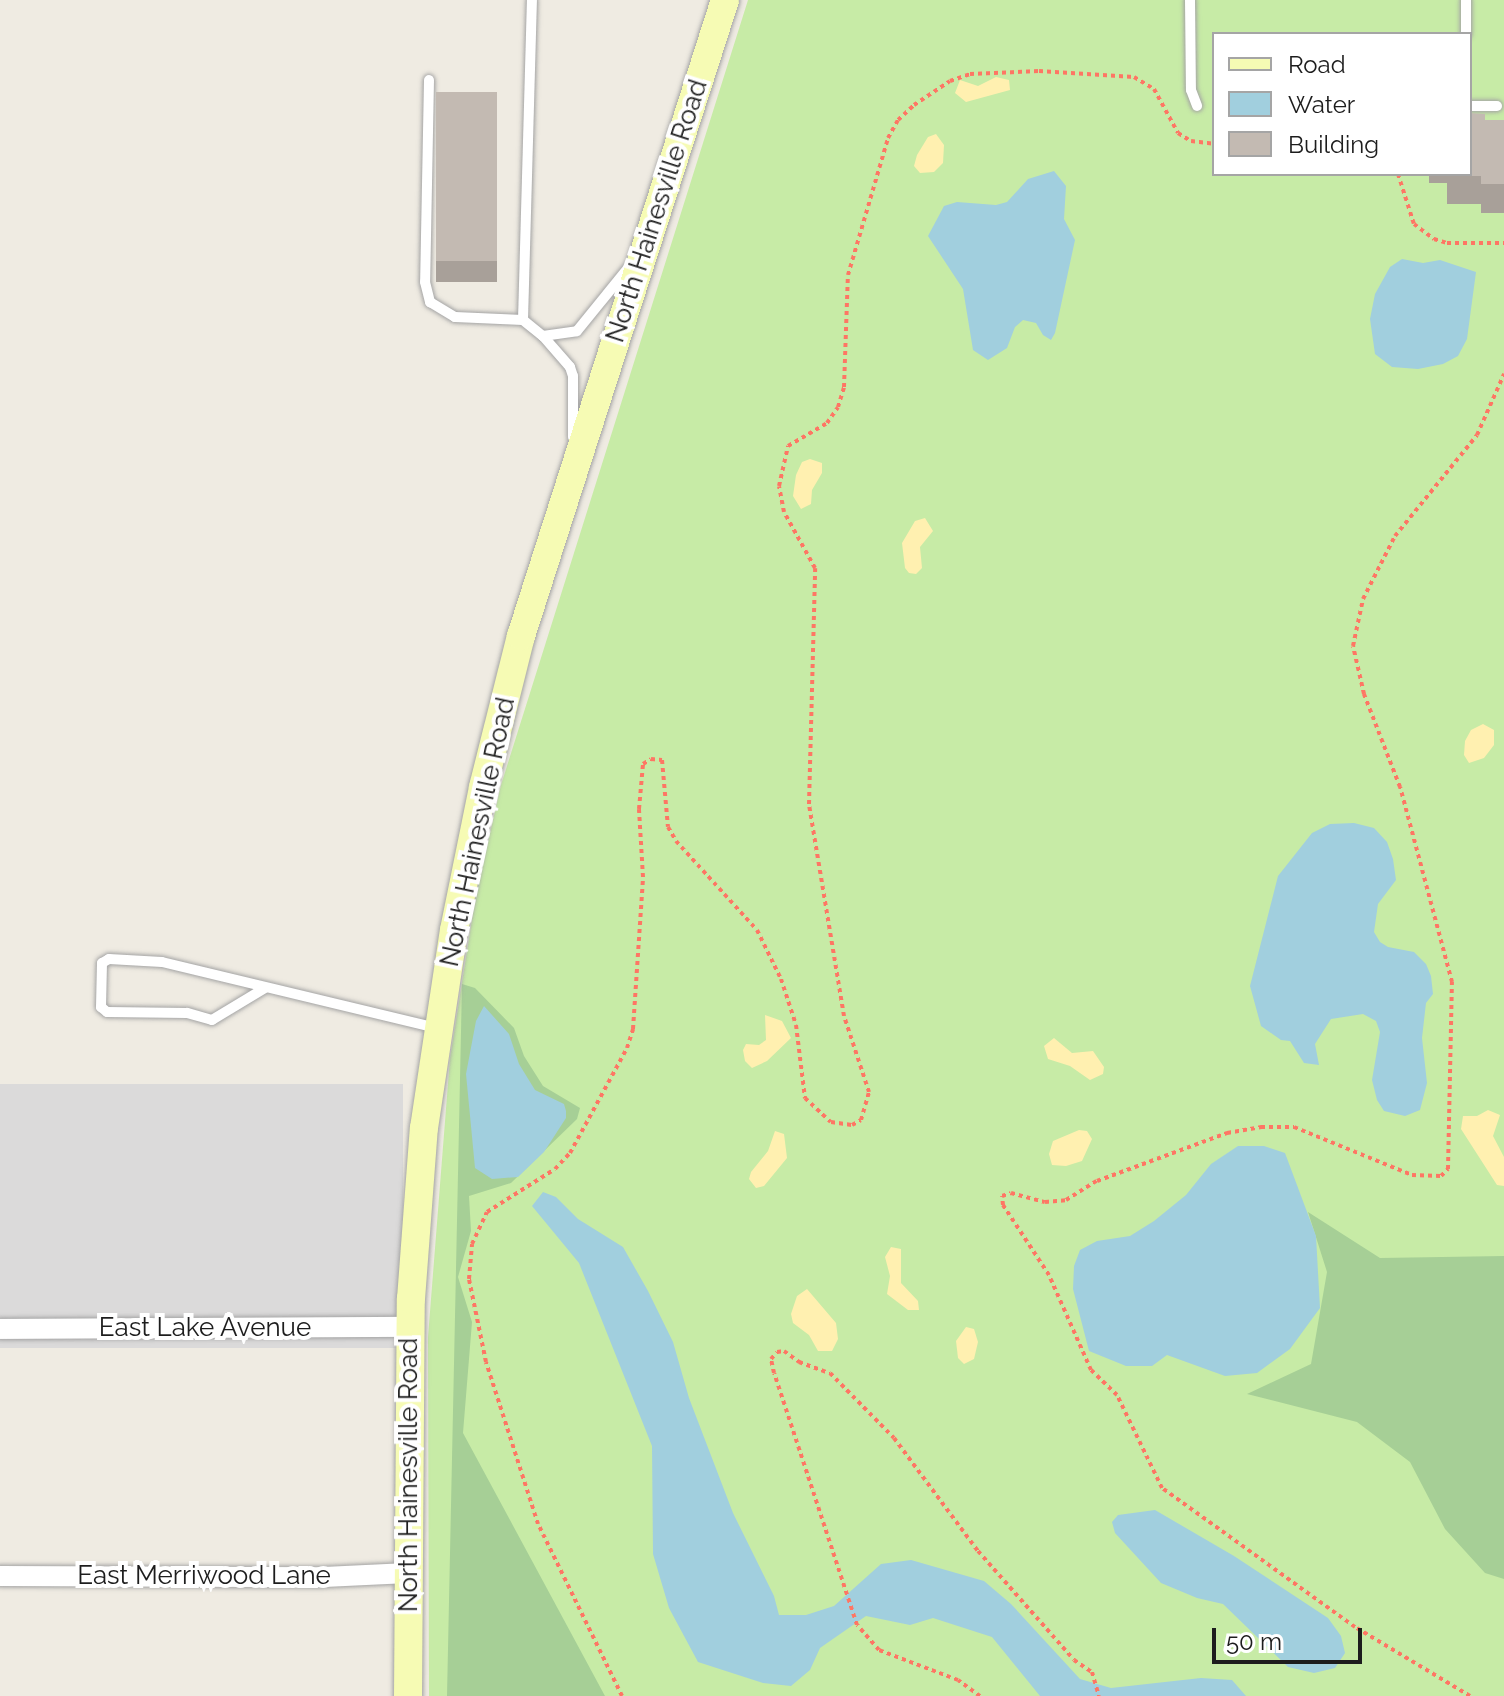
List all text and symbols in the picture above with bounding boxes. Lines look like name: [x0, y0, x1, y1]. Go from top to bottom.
legend: [1212, 32, 1472, 176]
text: Road: [1288, 50, 1346, 79]
street label: North Hainesville Road: [600, 76, 714, 346]
text: Water: [1288, 90, 1355, 119]
text: Building: [1288, 130, 1379, 159]
street label: North Hainesville Road: [434, 695, 522, 969]
street label: East Lake Avenue: [98, 1312, 312, 1344]
street label: North Hainesville Road: [393, 1338, 425, 1612]
street label: East Merriwood Lane: [77, 1560, 331, 1592]
scale bar: [1216, 1612, 1366, 1662]
text: 50 m: [1226, 1627, 1282, 1656]

